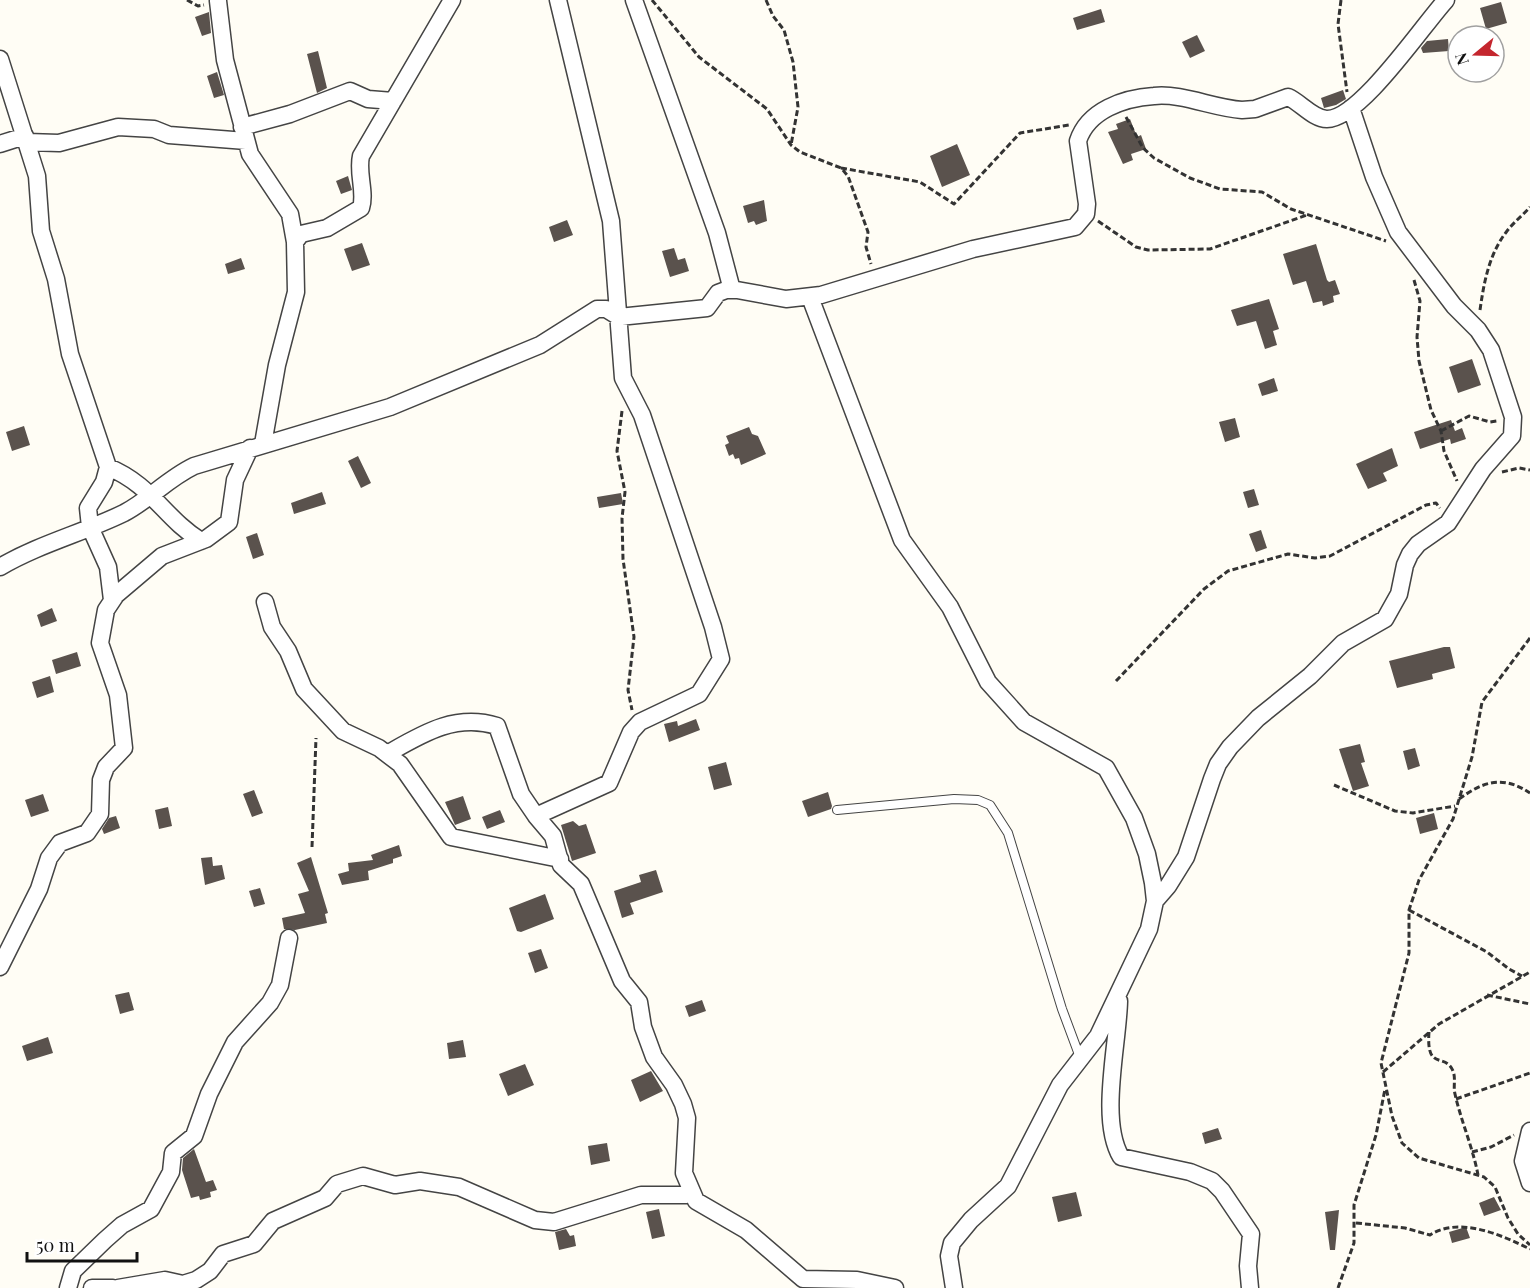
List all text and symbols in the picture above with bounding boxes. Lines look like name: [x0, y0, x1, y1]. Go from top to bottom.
north arrow: [1446, 24, 1506, 84]
text: N: [1449, 50, 1473, 68]
scale bar: [27, 1225, 136, 1263]
text: 50 m: [36, 1233, 75, 1257]

